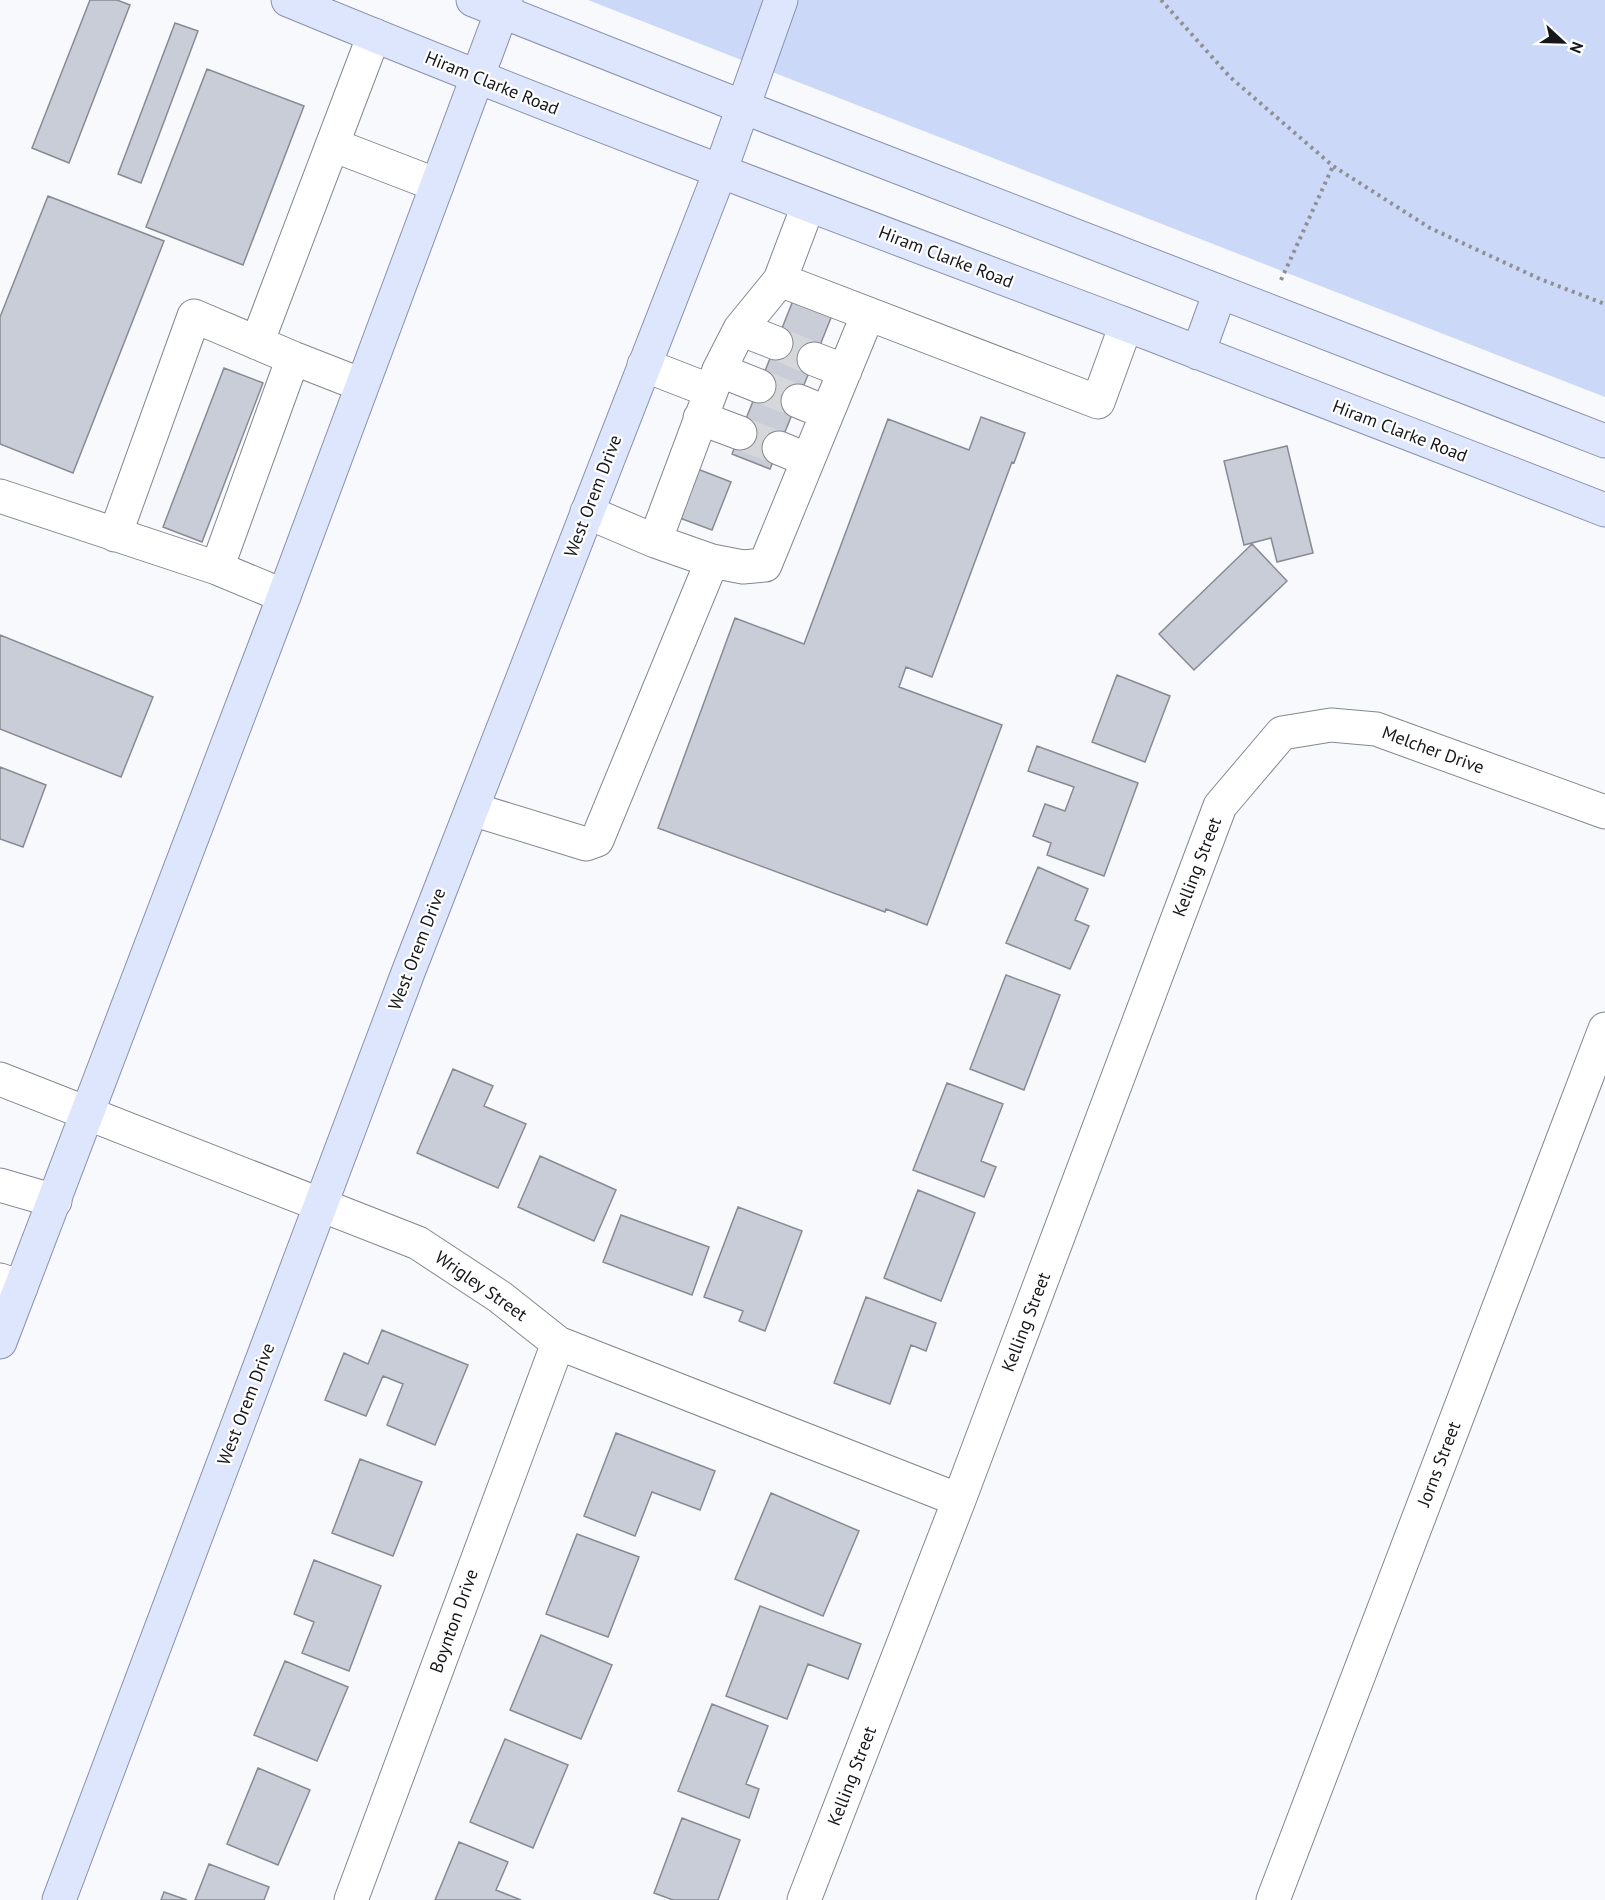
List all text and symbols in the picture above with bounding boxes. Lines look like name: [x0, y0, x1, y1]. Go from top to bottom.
north arrow: [1533, 12, 1593, 72]
text: N: [1566, 39, 1588, 56]
street label: Hiram Clarke Road: [422, 45, 563, 120]
street label: Hiram Clarke Road: [876, 220, 1017, 293]
street label: Hiram Clarke Road: [1330, 394, 1471, 467]
street label: West Orem Drive: [559, 431, 626, 560]
street label: Melcher Drive: [1379, 720, 1487, 779]
street label: Kelling Street: [1167, 814, 1226, 920]
street label: West Orem Drive: [383, 884, 450, 1013]
street label: Wrigley Street: [431, 1245, 532, 1326]
street label: Kelling Street: [996, 1269, 1055, 1375]
street label: West Orem Drive: [212, 1339, 279, 1468]
street label: Jorns Street: [1411, 1418, 1465, 1511]
street label: Boynton Drive: [424, 1566, 483, 1676]
street label: Kelling Street: [822, 1723, 881, 1829]

